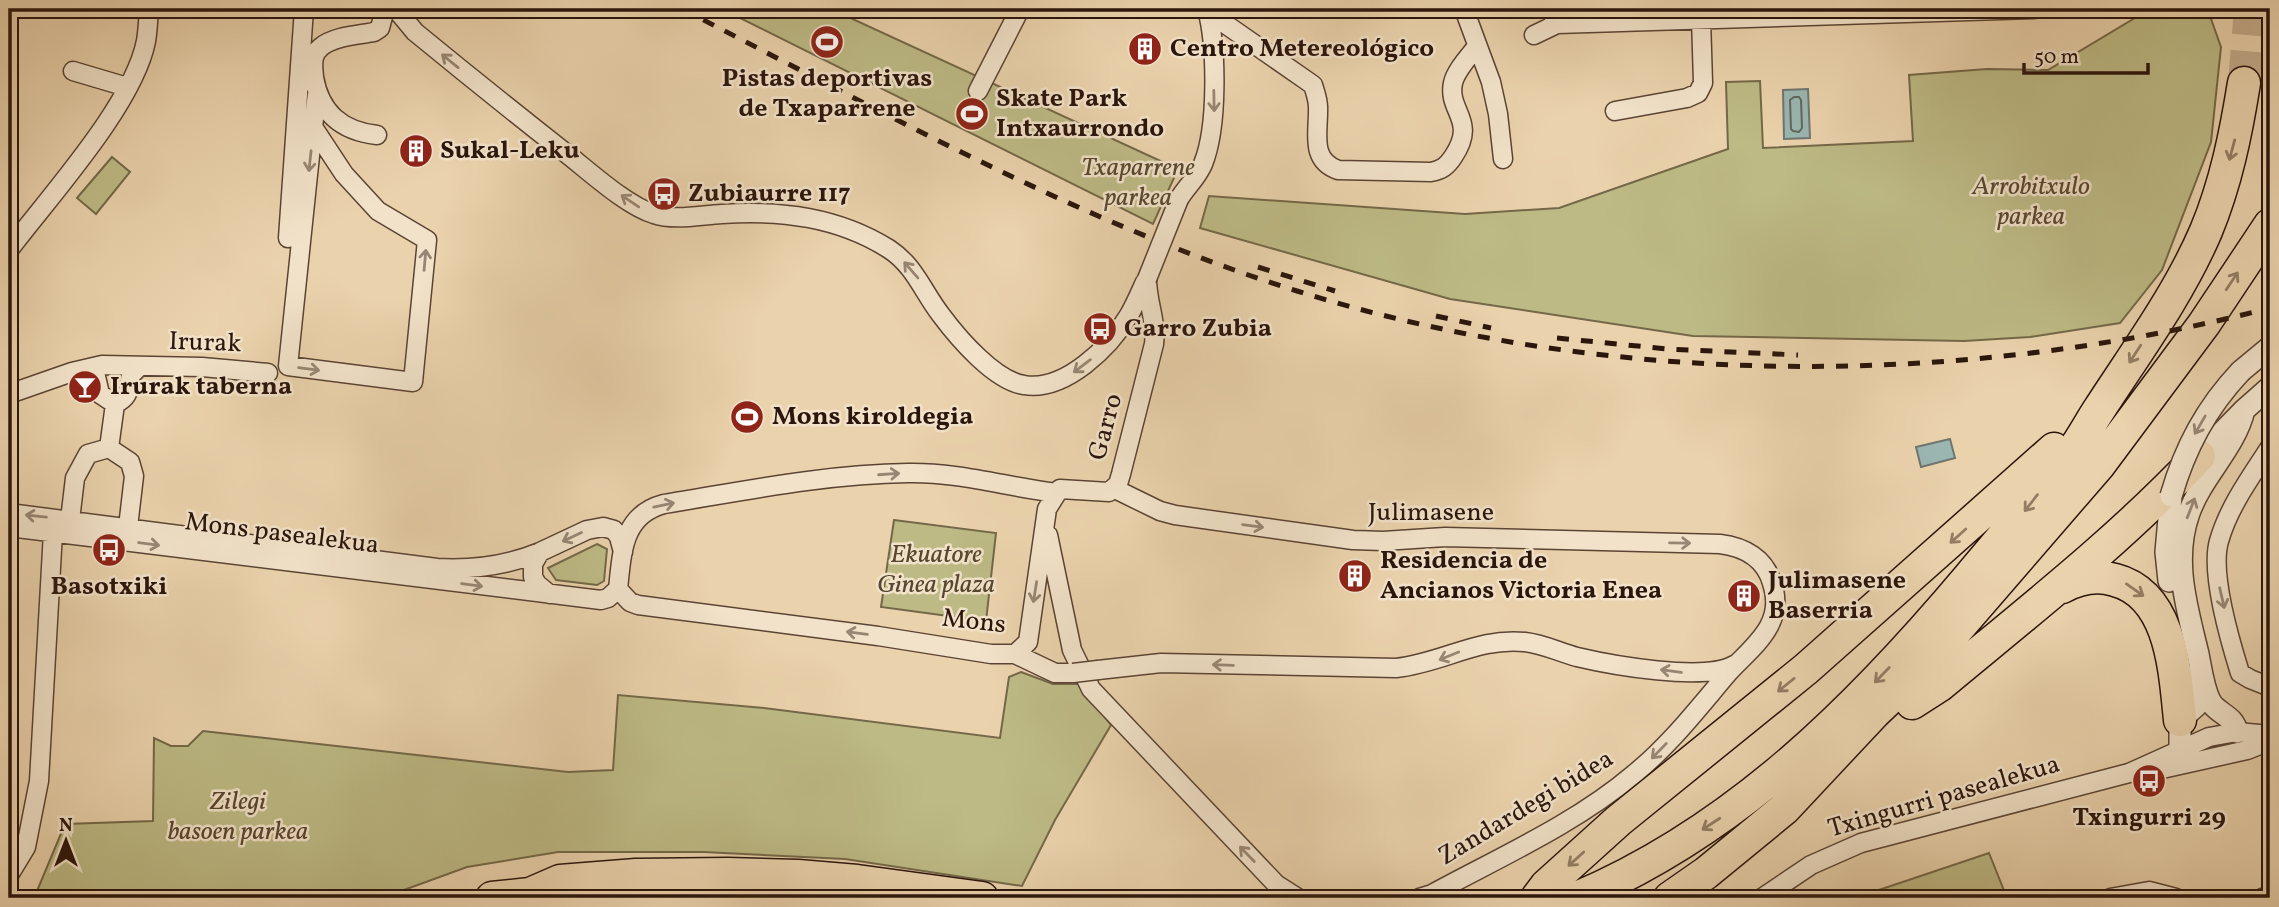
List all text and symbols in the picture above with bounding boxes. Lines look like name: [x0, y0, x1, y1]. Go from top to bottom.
sports icon: Pistas deportivas de Txaparrene: [808, 23, 846, 61]
building icon: Centro Metereológico: [1126, 30, 1164, 68]
place label: Centro Metereológico: [1170, 31, 1434, 67]
scale bar: [2024, 32, 2148, 76]
text: 50 m: [2034, 43, 2079, 72]
one-way arrow: [442, 53, 460, 69]
place label: Pistas deportivas de Txaparrene: [722, 61, 932, 127]
place label: Skate Park Intxaurrondo: [996, 81, 1164, 147]
one-way arrow: [1207, 89, 1220, 112]
sports icon: Skate Park Intxaurrondo: [953, 95, 991, 133]
building icon: Sukal-Leku: [397, 132, 435, 170]
place label: Sukal-Leku: [440, 133, 580, 169]
one-way arrow: [2225, 138, 2238, 161]
one-way arrow: [303, 150, 316, 172]
park label: Txaparrene parkea: [1081, 150, 1195, 216]
park label: Arrobitxulo parkea: [1971, 169, 2090, 235]
bus stop icon: Zubiaurre 117: [645, 175, 683, 213]
place label: Zubiaurre 117: [688, 176, 851, 212]
one-way arrow: [621, 193, 640, 208]
one-way arrow: [419, 249, 432, 272]
one-way arrow: [903, 261, 919, 279]
one-way arrow: [2225, 272, 2240, 291]
bus stop icon: Garro Zubia: [1081, 310, 1119, 348]
place label: Garro Zubia: [1124, 311, 1272, 347]
street label: Irurak: [168, 324, 242, 362]
one-way arrow: [2128, 344, 2142, 364]
one-way arrow: [1073, 359, 1092, 373]
one-way arrow: [297, 363, 320, 376]
bar icon: Irurak taberna: [66, 368, 104, 406]
place label: Irurak taberna: [110, 369, 292, 405]
street label: Garro: [1080, 390, 1132, 464]
sports icon: Mons kiroldegia: [728, 398, 766, 436]
place label: Mons kiroldegia: [772, 399, 973, 435]
one-way arrow: [2193, 414, 2207, 434]
one-way arrow: [877, 467, 900, 480]
one-way arrow: [2023, 493, 2038, 512]
street label: Julimasene: [1368, 495, 1494, 531]
one-way arrow: [652, 497, 675, 511]
one-way arrow: [2186, 498, 2199, 520]
street label: Mons pasealekua: [183, 504, 381, 564]
one-way arrow: [25, 510, 48, 523]
one-way arrow: [1241, 519, 1264, 532]
one-way arrow: [1949, 528, 1967, 544]
one-way arrow: [562, 530, 583, 544]
bus stop icon: Basotxiki: [90, 531, 128, 569]
one-way arrow: [1668, 536, 1691, 549]
park label: Ekuatore Ginea plaza: [877, 537, 995, 603]
one-way arrow: [138, 538, 160, 551]
place label: Residencia de Ancianos Victoria Enea: [1380, 543, 1662, 609]
building icon: Residencia de Ancianos Victoria Enea: [1336, 557, 1374, 595]
place label: Julimasene Baserria: [1767, 563, 1906, 629]
place label: Basotxiki: [50, 569, 168, 605]
building icon: Julimasene Baserria: [1725, 577, 1763, 615]
one-way arrow: [461, 578, 483, 591]
one-way arrow: [1028, 581, 1041, 603]
one-way arrow: [2125, 583, 2144, 597]
one-way arrow: [2216, 586, 2230, 609]
street label: Mons: [940, 601, 1008, 643]
one-way arrow: [846, 627, 869, 640]
one-way arrow: [1438, 650, 1460, 663]
one-way arrow: [1212, 658, 1235, 672]
one-way arrow: [1660, 665, 1682, 678]
one-way arrow: [1874, 666, 1891, 683]
one-way arrow: [1778, 678, 1796, 693]
street label: Zandardegi bidea: [1432, 741, 1620, 875]
one-way arrow: [1650, 742, 1667, 759]
street label: Txingurri pasealekua: [1824, 747, 2064, 847]
bus stop icon: Txingurri 29: [2130, 762, 2168, 800]
park label: Zilegi basoen parkea: [168, 784, 308, 850]
place label: Txingurri 29: [2072, 800, 2226, 836]
north arrow: [32, 806, 102, 876]
text: N: [59, 813, 73, 839]
one-way arrow: [1702, 817, 1721, 832]
one-way arrow: [1238, 845, 1255, 862]
one-way arrow: [1567, 851, 1585, 867]

